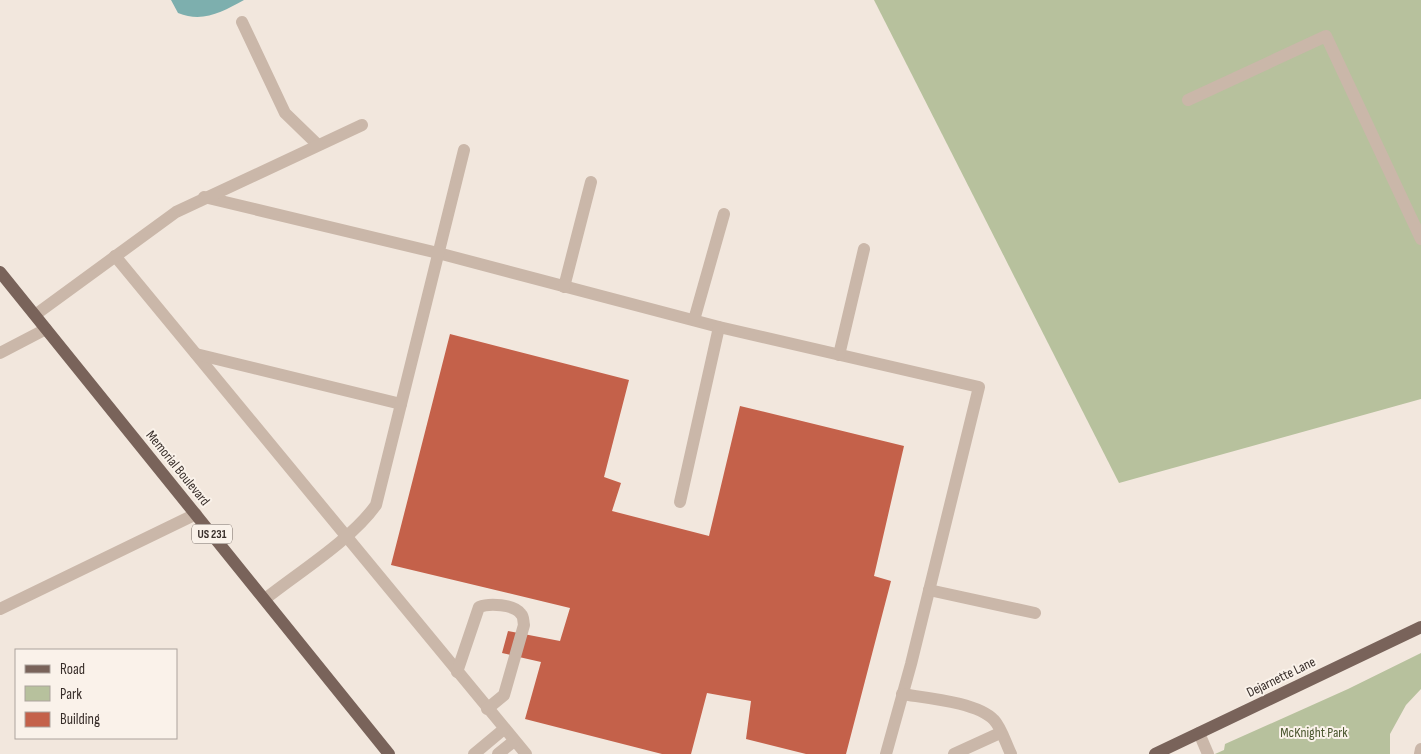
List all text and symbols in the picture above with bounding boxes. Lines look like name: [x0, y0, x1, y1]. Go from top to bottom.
street label: Memorial Boulevard: [142, 427, 214, 509]
road number: US 231: [192, 524, 232, 544]
legend: [15, 649, 178, 739]
street label: Dejarnette Lane: [1244, 653, 1318, 701]
text: Road: [60, 660, 85, 679]
text: Park: [60, 685, 82, 704]
text: Building: [60, 710, 100, 729]
park label: McKnight Park: [1280, 724, 1348, 741]

